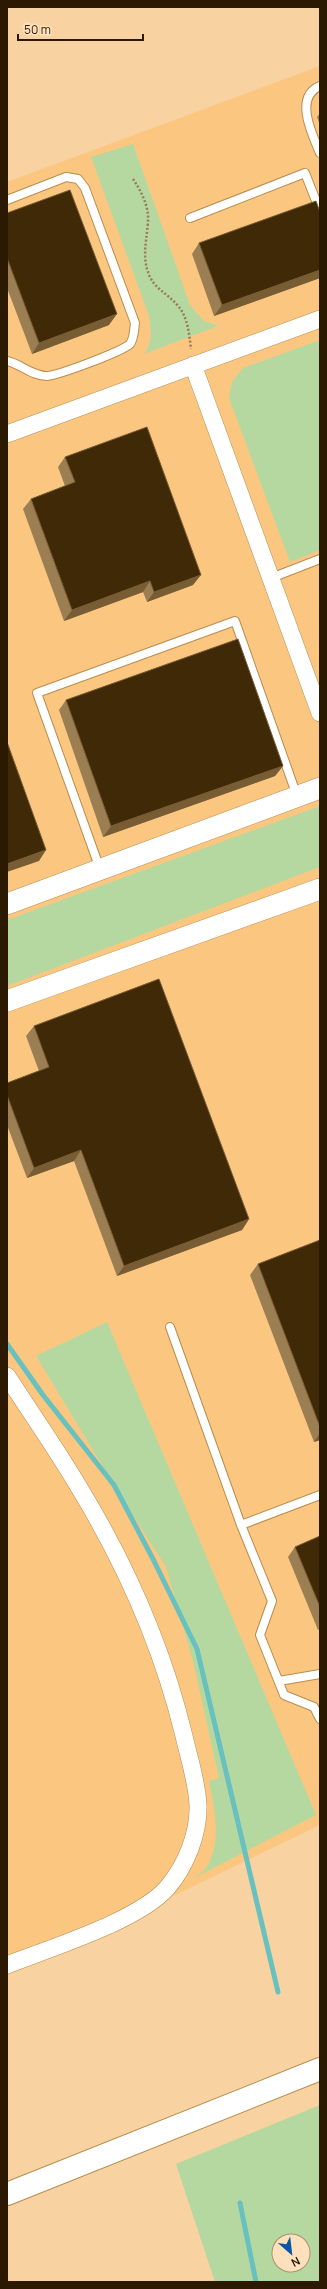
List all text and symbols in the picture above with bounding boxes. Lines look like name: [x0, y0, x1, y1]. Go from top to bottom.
scale bar: [18, 16, 143, 42]
text: 50 m: [24, 21, 51, 38]
north arrow: [271, 2233, 311, 2273]
text: N: [289, 2254, 303, 2271]

